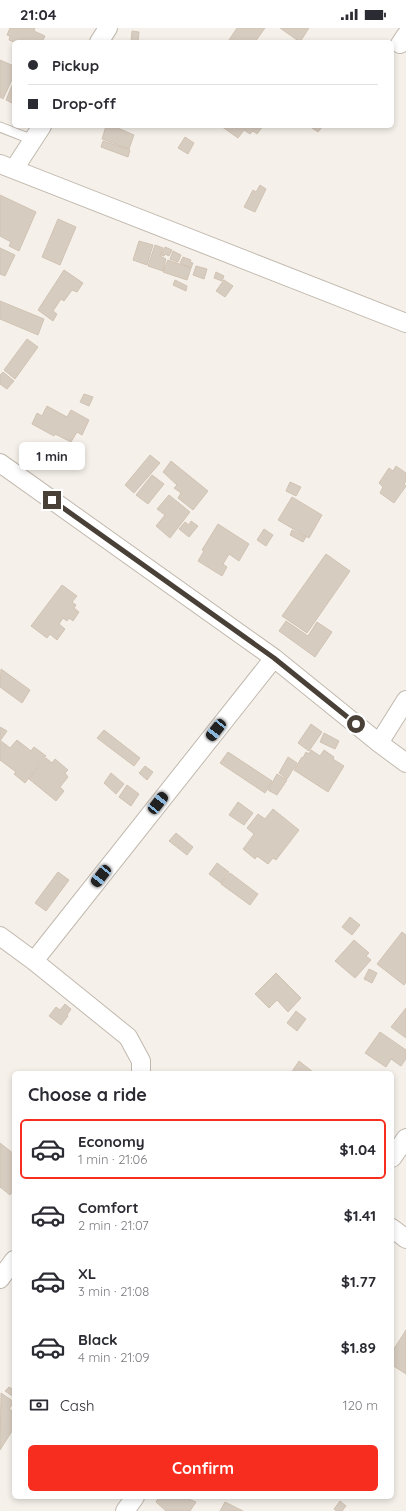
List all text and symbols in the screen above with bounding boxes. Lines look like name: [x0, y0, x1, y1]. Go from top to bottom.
text: 21:04: [20, 5, 57, 24]
text: Pickup: [52, 56, 99, 75]
text: Drop-off: [52, 94, 116, 113]
callout: 1 min: [19, 442, 85, 470]
text: 1 min: [36, 448, 68, 464]
route end: [43, 491, 61, 509]
route start: [347, 715, 365, 733]
car: [204, 717, 228, 743]
car: [146, 790, 170, 816]
car: [89, 863, 113, 889]
text: Choose a ride: [28, 1083, 147, 1106]
icon: car: [30, 1131, 66, 1167]
text: Economy: [78, 1132, 145, 1151]
text: $1.04: [339, 1140, 376, 1159]
text: 1 min · 21:06: [78, 1151, 147, 1167]
icon: car: [30, 1197, 66, 1233]
text: Comfort: [78, 1198, 139, 1217]
text: $1.41: [344, 1206, 376, 1225]
text: 2 min · 21:07: [78, 1217, 149, 1233]
icon: car: [30, 1263, 66, 1299]
text: XL: [78, 1264, 96, 1283]
text: $1.77: [341, 1272, 376, 1291]
text: 3 min · 21:08: [78, 1283, 149, 1299]
icon: car: [30, 1329, 66, 1365]
text: Black: [78, 1330, 118, 1349]
text: $1.89: [341, 1338, 376, 1357]
text: 4 min · 21:09: [78, 1349, 150, 1365]
icon: cash: [28, 1394, 50, 1416]
text: Cash: [60, 1396, 94, 1415]
text: 120 m: [343, 1397, 378, 1413]
button: Confirm: [28, 1445, 378, 1491]

